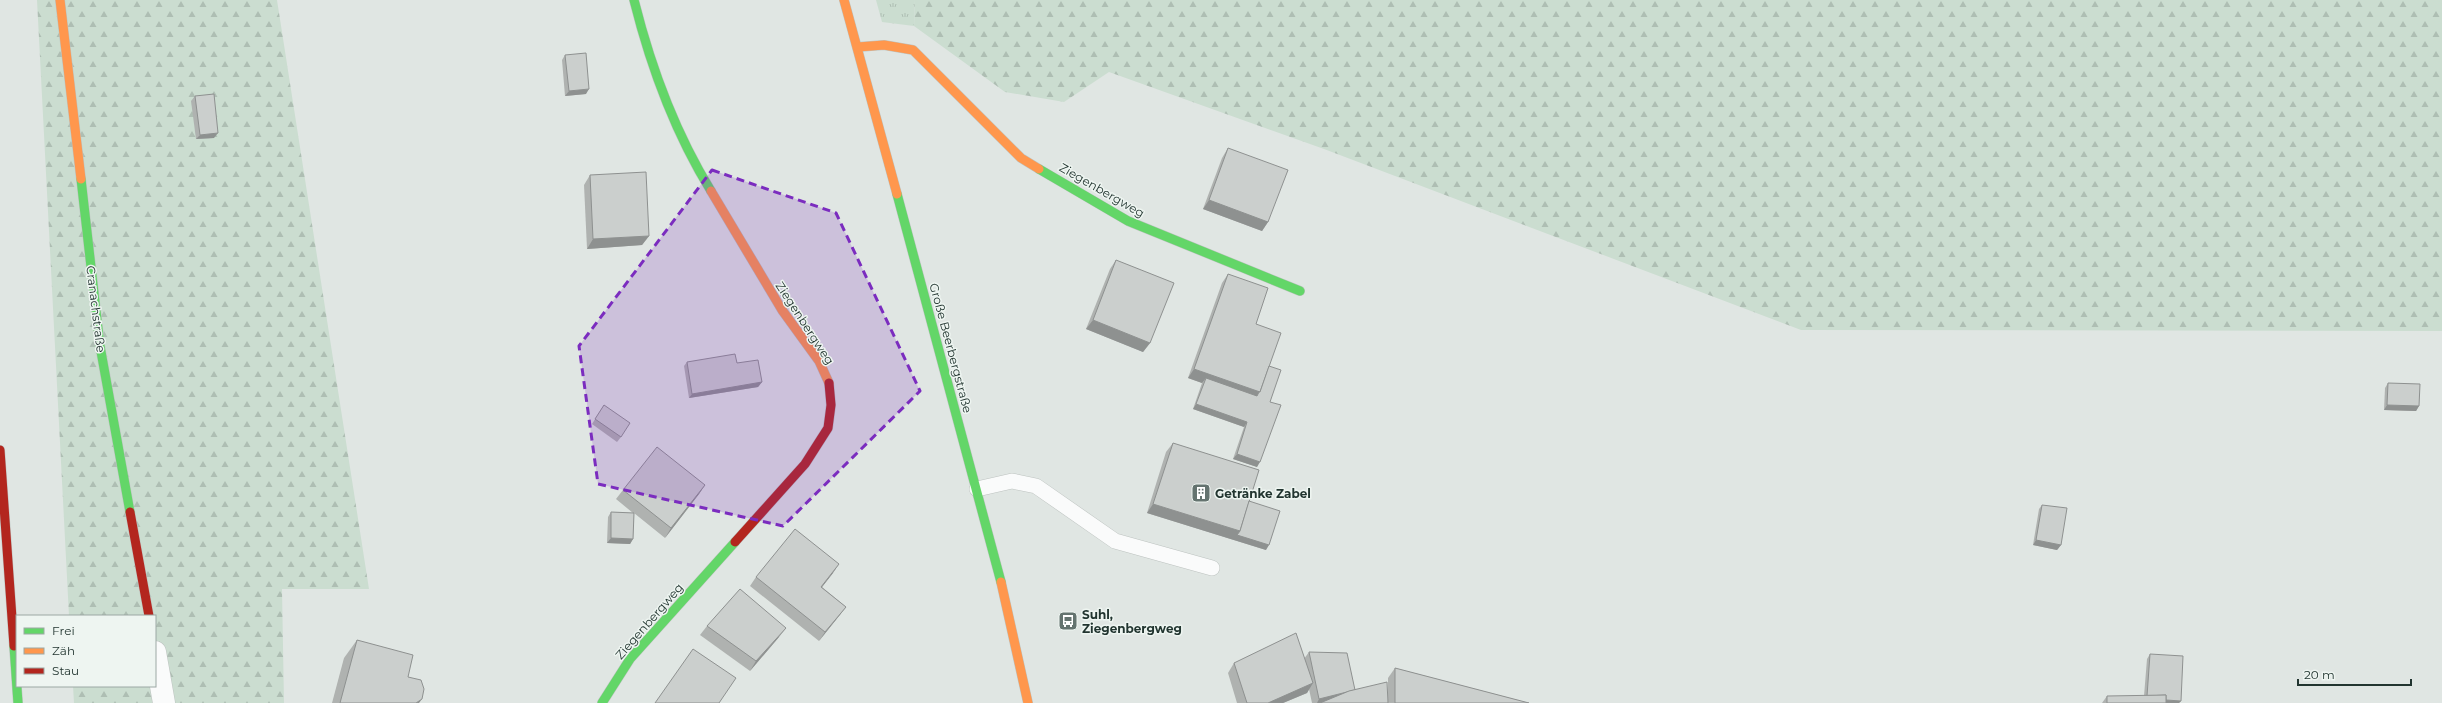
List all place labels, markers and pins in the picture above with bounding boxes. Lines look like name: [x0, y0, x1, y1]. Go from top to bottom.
building icon: Getränke Zabel: [1190, 482, 1212, 504]
place label: Getränke Zabel: [1215, 486, 1311, 501]
place label: Suhl, Ziegenbergweg: [1082, 607, 1182, 636]
bus stop icon: Suhl, Ziegenbergweg: [1057, 610, 1079, 632]

